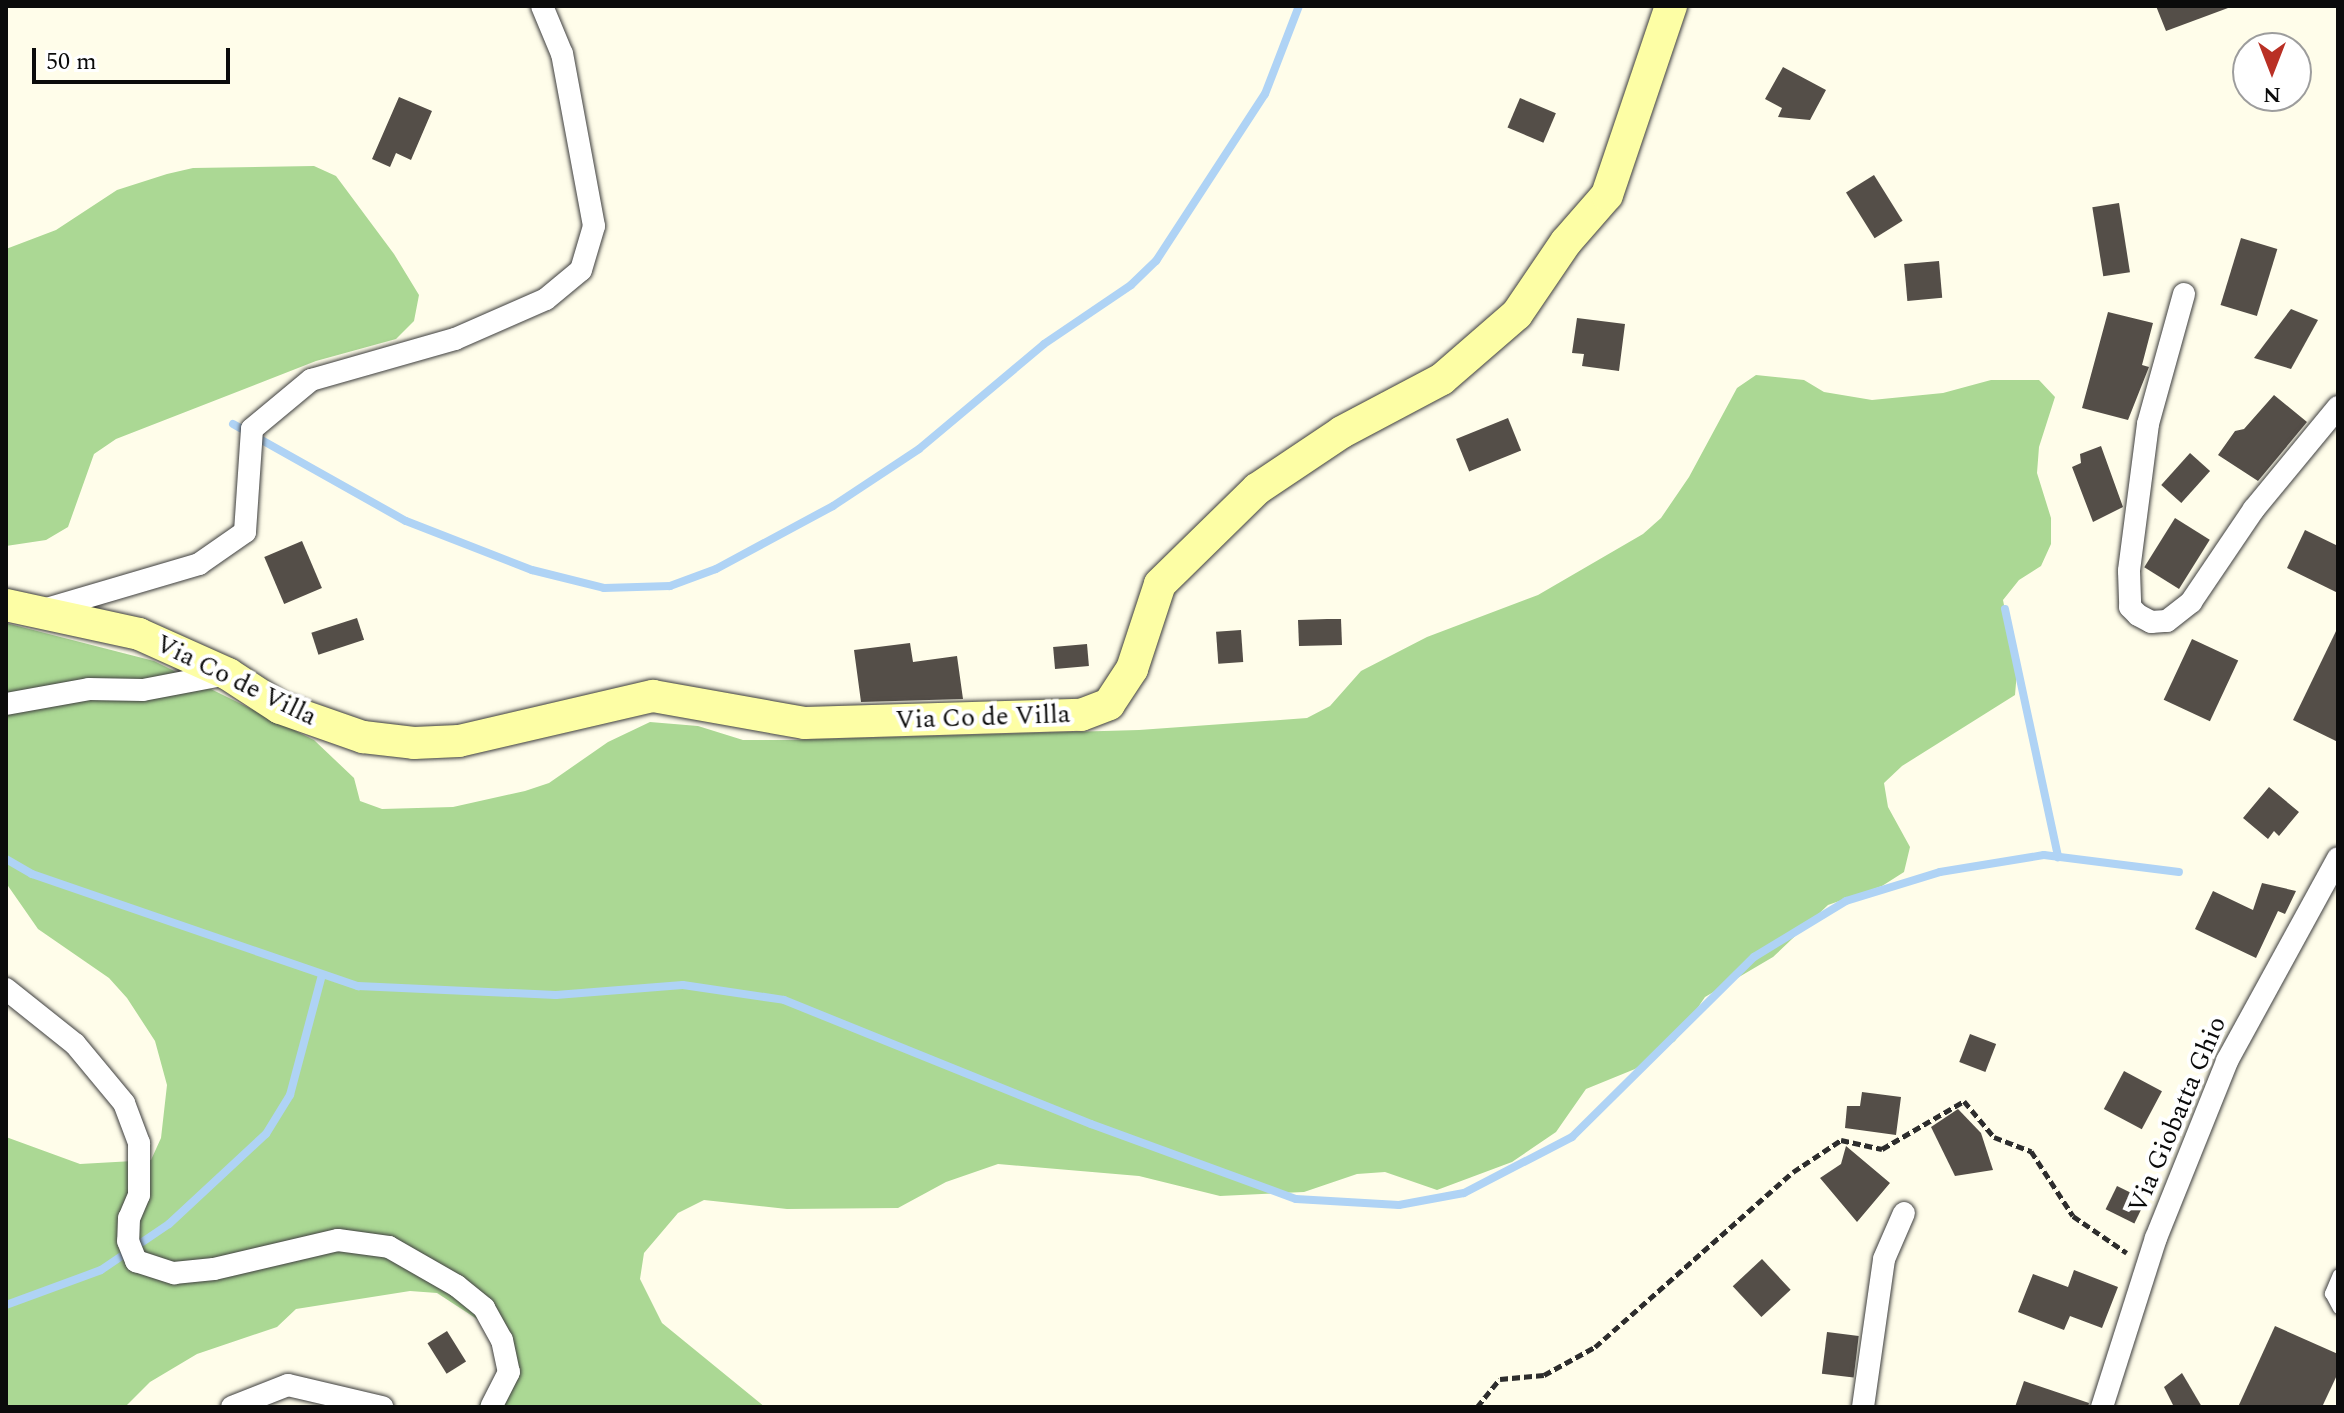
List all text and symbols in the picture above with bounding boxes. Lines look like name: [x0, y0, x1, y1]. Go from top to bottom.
scale bar: [36, 32, 234, 82]
north arrow: [2232, 32, 2312, 112]
text: 50 m: [46, 44, 97, 80]
text: N: [2263, 78, 2281, 111]
street label: Via Co de Villa: [151, 629, 321, 733]
street label: Via Co de Villa: [895, 699, 1071, 737]
street label: Via Giobatta Ghio: [2122, 1012, 2234, 1218]

